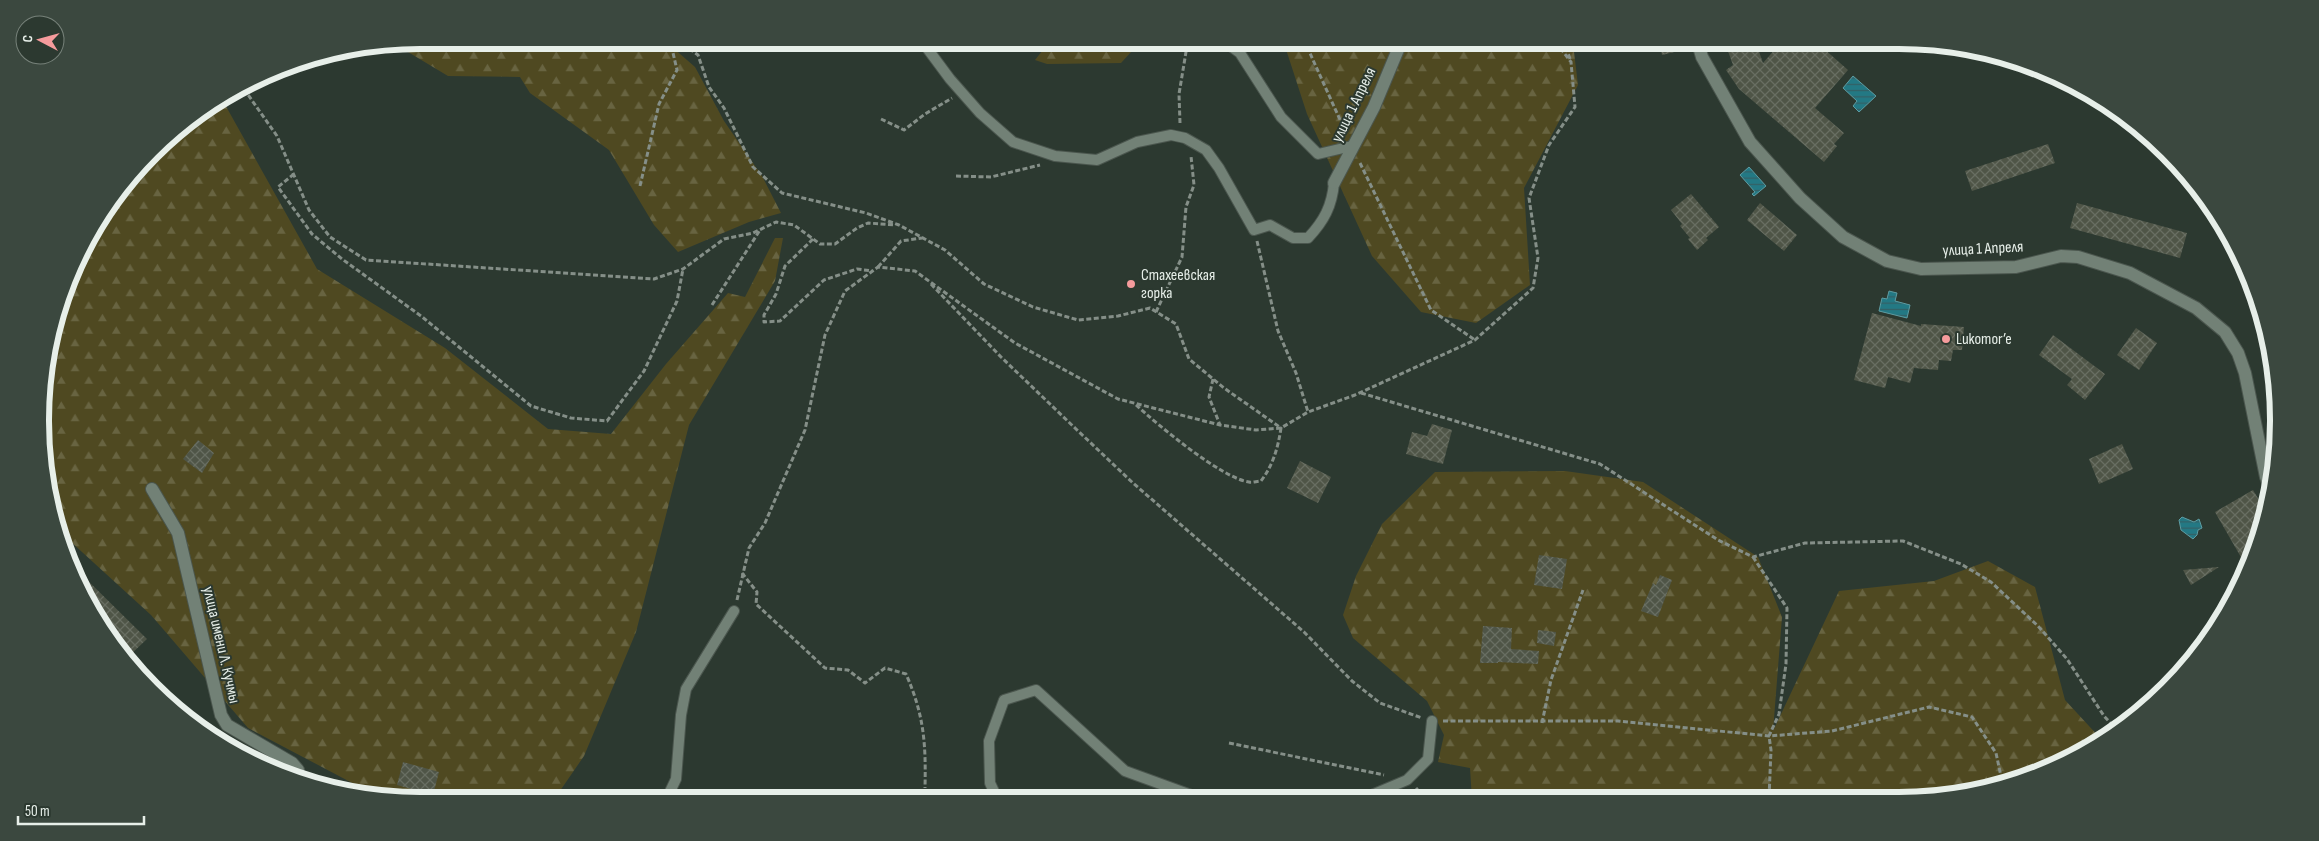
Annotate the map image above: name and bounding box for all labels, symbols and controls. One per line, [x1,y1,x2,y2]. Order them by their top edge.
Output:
north arrow [15,15,65,65]
text: С [19,34,36,43]
street label: улица 1 Апреля [1328,64,1380,146]
street label: улица 1 Апреля [1942,237,2024,261]
place label: Стахеевская горка [1141,266,1215,303]
marker: Стахеевская горка [1125,278,1137,290]
place label: Lukomor’e [1956,330,2012,349]
marker: Lukomor’e [1940,333,1952,345]
street label: улица имени Л. Кучмы [198,585,244,705]
scale bar [18,794,144,826]
text: 50 m [25,802,50,821]

